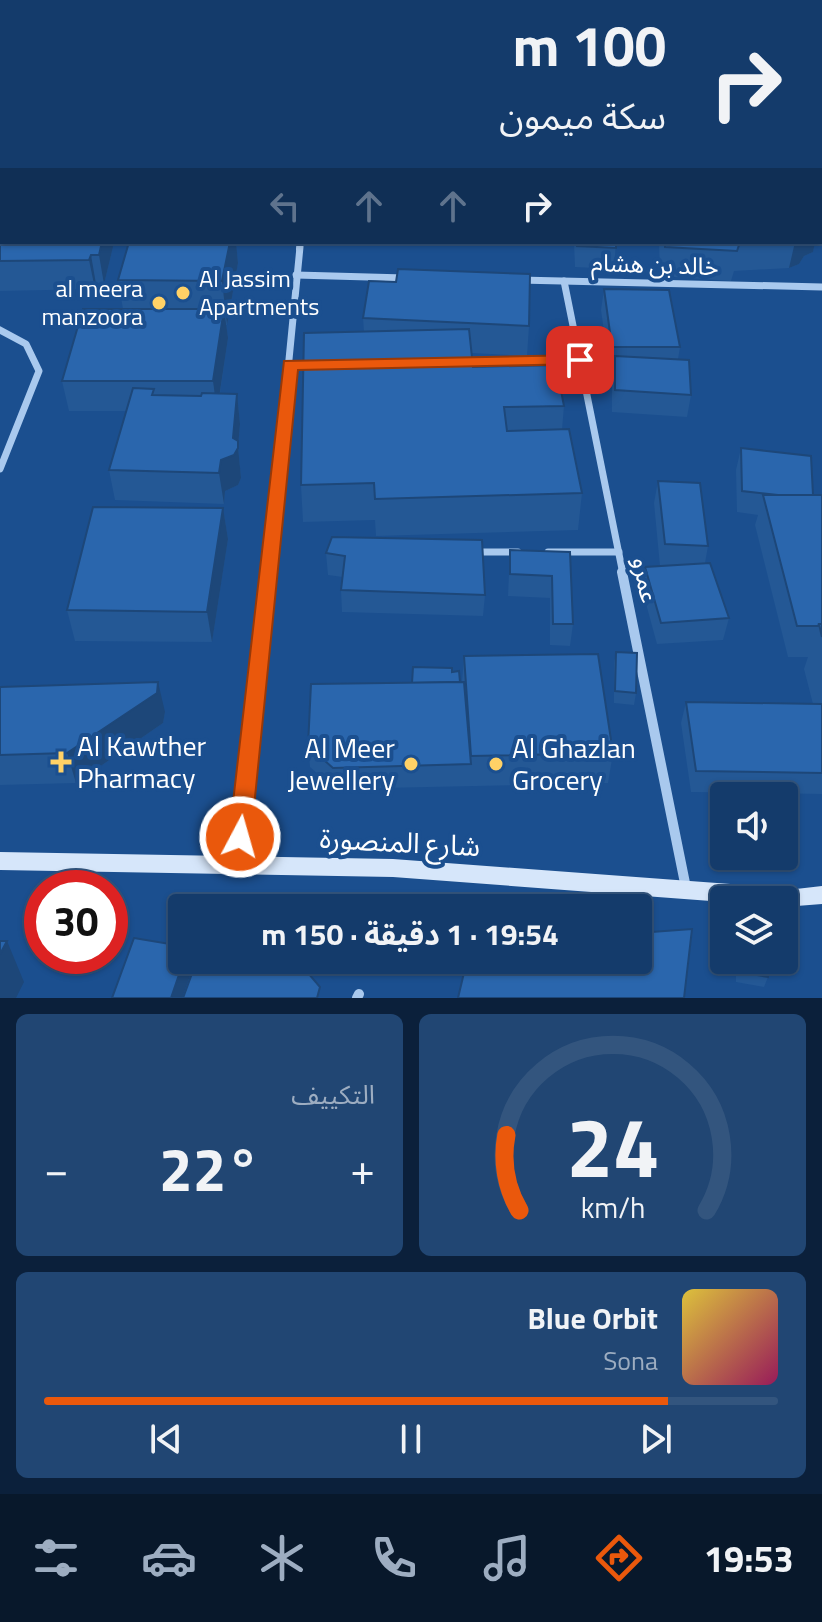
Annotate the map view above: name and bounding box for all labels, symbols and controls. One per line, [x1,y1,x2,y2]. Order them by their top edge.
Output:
text: 100 m [513,3,666,88]
icon: right [694,32,798,136]
text: سكة ميمون [499,88,666,143]
icon: left [263,184,307,228]
icon: ahead [347,184,391,228]
icon: ahead [431,184,475,228]
icon: right [515,184,559,228]
street label: خالد بن هشام [591,244,719,285]
place label: Al Jassim Apartments [199,260,319,324]
place label: al meera manzoora [42,270,143,334]
marker: Al Jassim Apartments [174,284,192,302]
marker: al meera manzoora [150,294,168,312]
pin [546,326,614,394]
icon: arrive [558,338,602,382]
street label: عمرو [624,554,668,606]
place label: Al Kawther Pharmacy [77,724,207,799]
place label: Al Meer Jewellery [287,726,395,801]
place label: Al Ghazlan Grocery [512,726,636,801]
marker: Al Kawther Pharmacy [52,753,70,771]
marker: Al Meer Jewellery [402,755,420,773]
marker: Al Ghazlan Grocery [487,755,505,773]
map controls [710,782,798,974]
button: sound [710,782,798,870]
position arrow [198,795,282,879]
street label: شارع المنصورة [319,816,481,867]
speed limit sign: 30 [24,870,128,974]
button: layers [710,886,798,974]
text: 19:54 · 1 دقيقة · 150 m [261,911,559,957]
text: التكييف [291,1075,375,1114]
text: 24 [566,1083,659,1209]
text: 22° [159,1123,260,1214]
text: − [44,1135,69,1202]
text: + [350,1135,375,1202]
text: km/h [580,1186,645,1229]
text: Blue Orbit [527,1295,658,1341]
text: Sona [603,1341,658,1380]
icon: previous [144,1417,188,1461]
icon: pause [389,1417,433,1461]
icon: next [634,1417,678,1461]
icon: filters [28,1530,84,1586]
icon: car [141,1530,197,1586]
icon: climate [254,1530,310,1586]
icon: phone [366,1530,422,1586]
icon: music [479,1530,535,1586]
icon: directions [591,1530,647,1586]
text: 19:53 [704,1531,794,1586]

